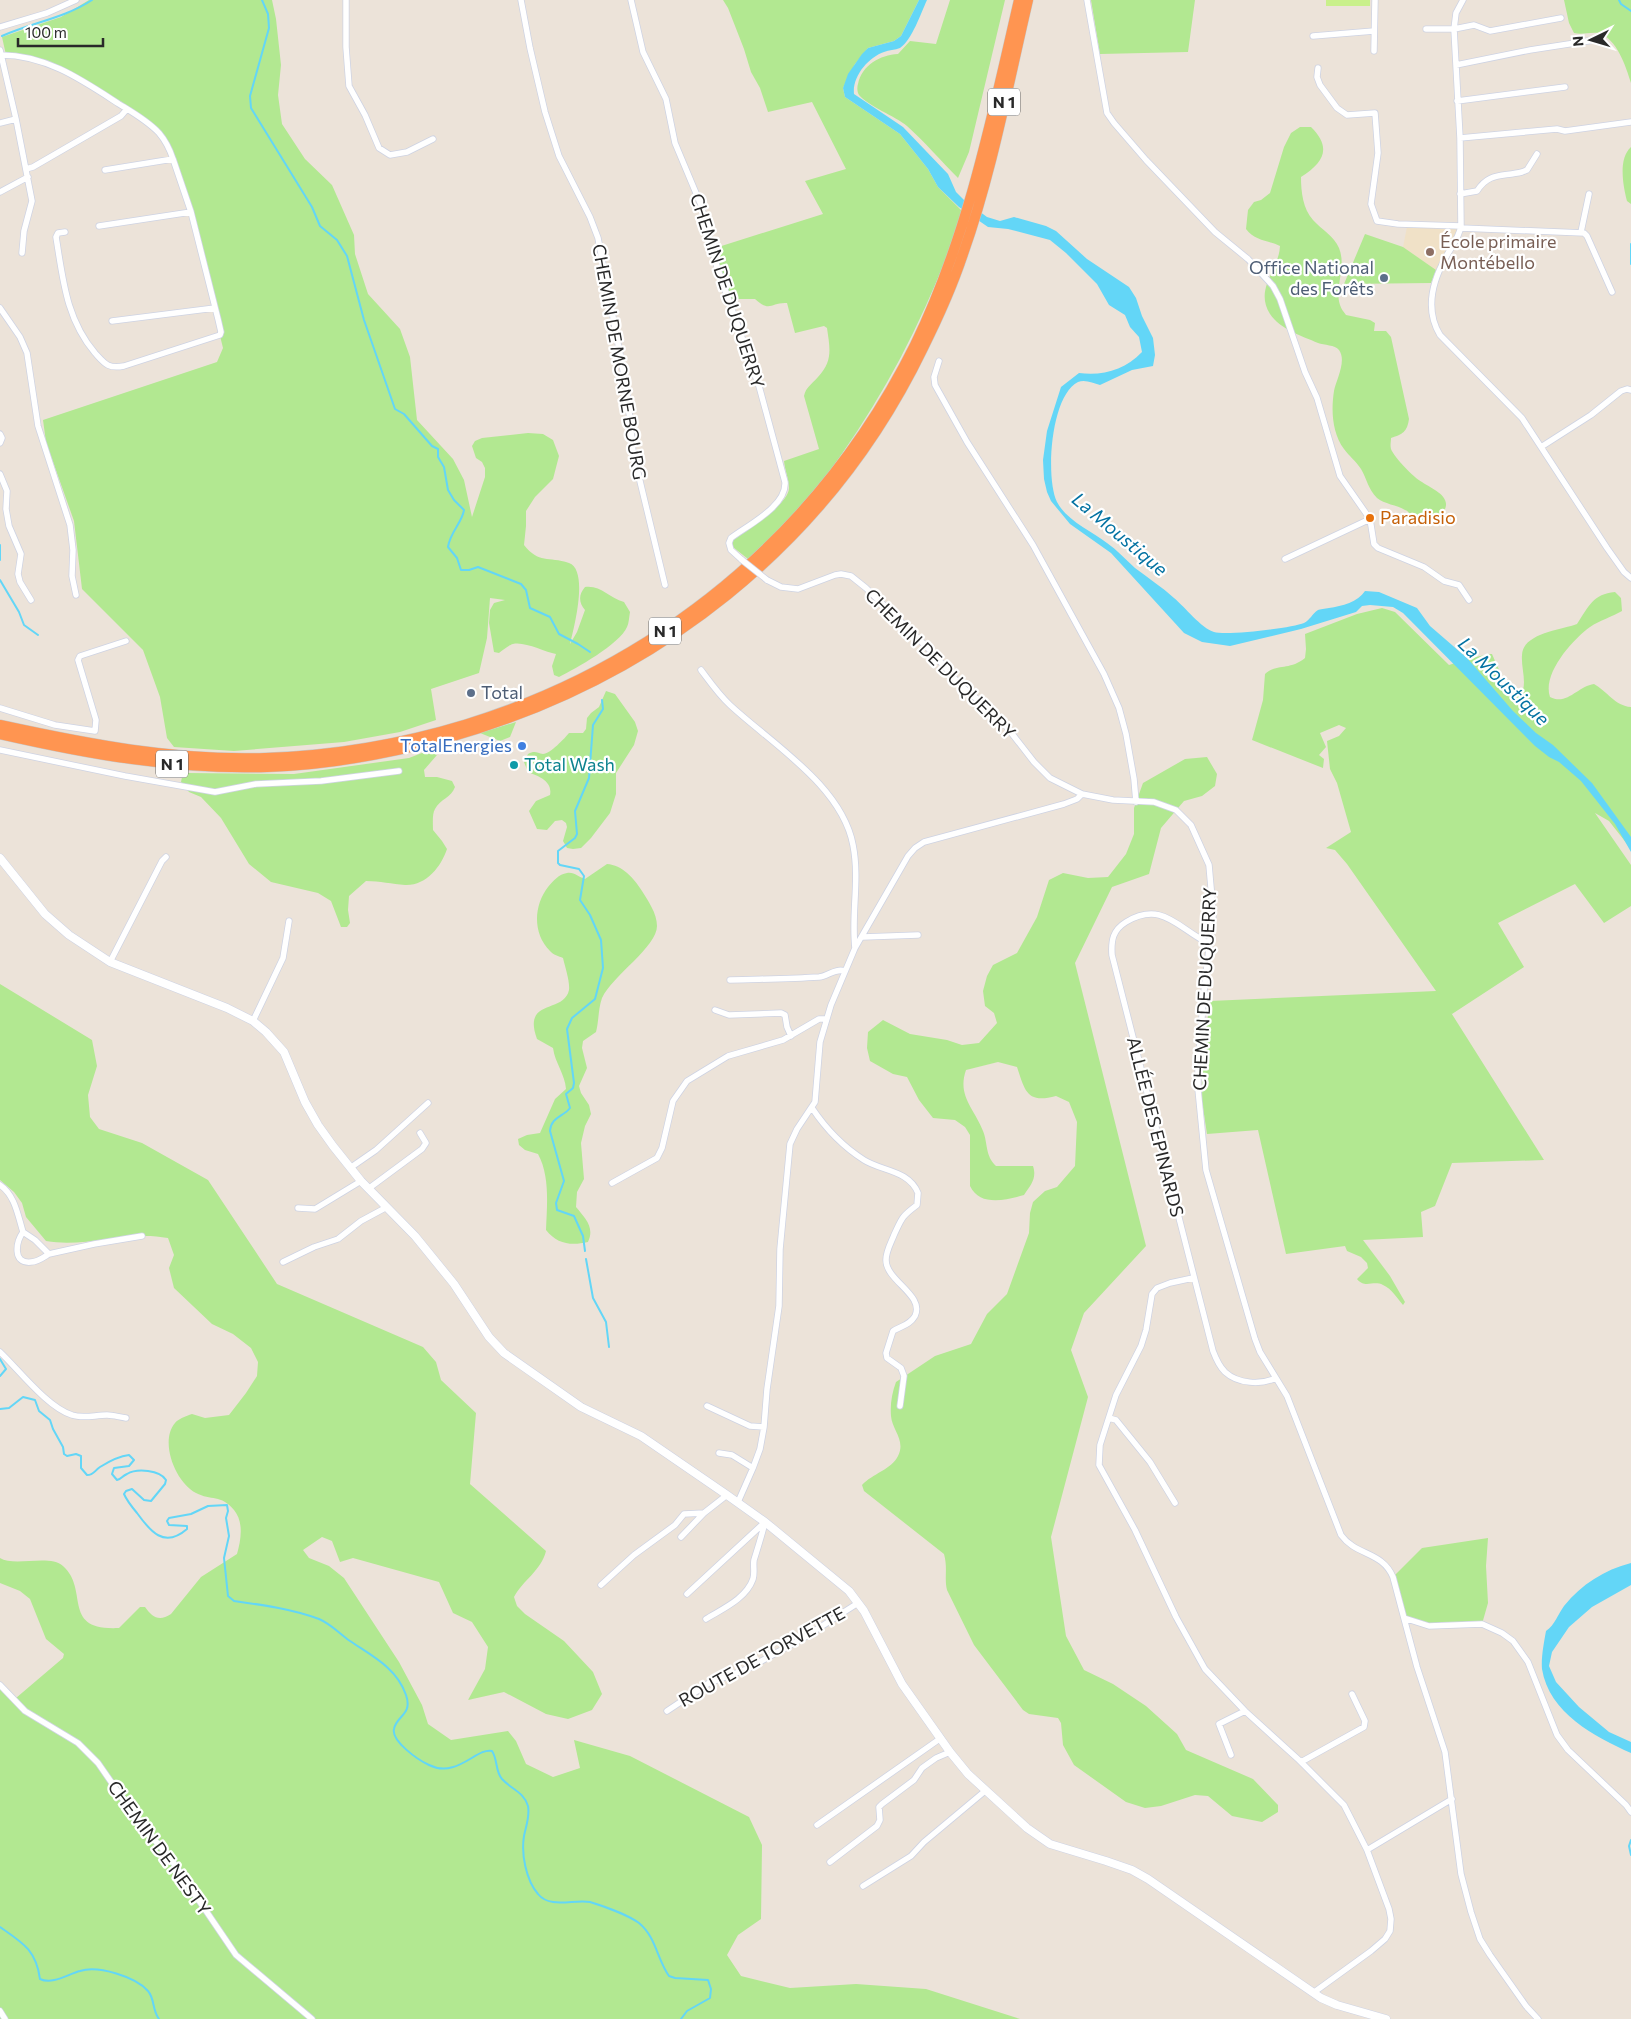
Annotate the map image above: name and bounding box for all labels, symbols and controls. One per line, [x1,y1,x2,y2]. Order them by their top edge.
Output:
scale bar [18,15,102,47]
north arrow [1566,15,1616,65]
text: 100 m [25,23,67,41]
text: N [1569,35,1586,47]
road number: N 1 [988,88,1020,115]
street label: CHEMIN DE DUQUERRY [686,191,770,391]
place label: École primaire Montébello [1440,230,1556,273]
street label: CHEMIN DE MORNE BOURG [588,242,652,481]
marker: École primaire Montébello [1424,246,1436,258]
place label: Office National des Forêts [1249,256,1374,299]
marker: Office National des Forêts [1378,272,1390,284]
water label: La Moustique [1068,487,1173,580]
place label: Paradisio [1380,506,1456,528]
marker: Paradisio [1364,512,1376,524]
street label: CHEMIN DE DUQUERRY [861,584,1021,743]
road number: N 1 [649,618,681,644]
water label: La Moustique [1454,632,1555,730]
place label: Total [481,681,523,703]
marker: Total [465,687,477,699]
place label: TotalEnergies [400,734,512,756]
marker: TotalEnergies [516,740,528,752]
road number: N 1 [156,751,188,778]
place label: Total Wash [524,753,615,775]
marker: Total Wash [508,759,520,771]
street label: CHEMIN DE DUQUERRY [1188,887,1220,1091]
street label: ALLÉE DES EPINARDS [1123,1035,1189,1219]
street label: ROUTE DE TORVETTE [674,1601,849,1711]
street label: CHEMIN DE NESTY [104,1776,216,1919]

